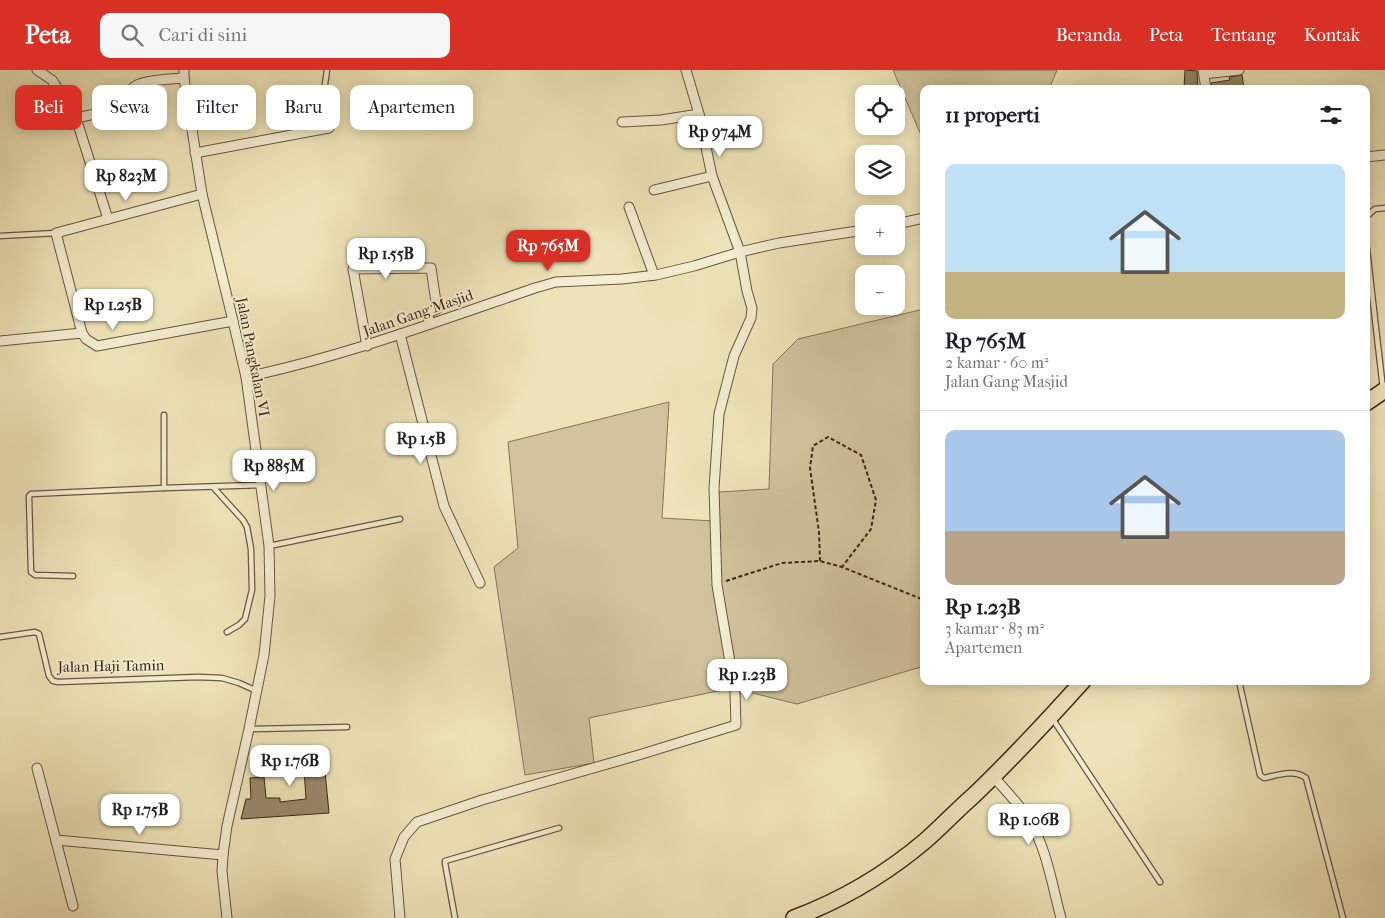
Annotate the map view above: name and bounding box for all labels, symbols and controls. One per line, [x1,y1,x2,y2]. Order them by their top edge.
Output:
search box [100,13,450,58]
text: Peta [25,21,70,49]
icon: search [118,21,146,49]
text: Cari di sini [158,24,247,46]
text: Beranda [1056,25,1121,46]
text: Peta [1149,25,1183,46]
text: Tentang [1211,25,1276,46]
text: Kontak [1304,25,1360,46]
chip: Beli [15,85,82,130]
chip: Sewa [92,85,167,130]
chip: Filter [177,85,256,130]
chip: Baru [266,85,340,130]
chip: Apartemen [350,85,473,130]
map controls [855,85,905,315]
button: locate [855,85,905,135]
icon: filters [1317,101,1345,129]
text: 11 properti [945,103,1040,127]
pin: Rp 974M [674,116,766,158]
text: Rp 974M [688,122,752,141]
button: layers [855,145,905,195]
pin: Rp 823M [80,160,172,202]
text: Rp 823M [95,166,157,185]
icon: home [1100,197,1190,287]
button: + [855,205,905,255]
pin: Rp 765M [502,230,594,272]
text: Rp 765M [517,236,579,255]
pin: Rp 1.55B [334,238,438,280]
text: Rp 1.55B [358,244,414,263]
button: − [855,265,905,315]
street label: Jalan Gang Masjid [360,285,476,341]
pin: Rp 1.25B [61,288,165,331]
text: Rp 1.25B [84,295,142,314]
street label: Jalan Pangkalan VI [232,295,273,418]
text: Rp 765M [945,329,1026,353]
text: 2 kamar · 60 m² [945,353,1049,372]
text: Jalan Gang Masjid [945,372,1068,391]
pin: Rp 1.5B [375,422,467,465]
text: Rp 1.5B [396,429,446,448]
pin: Rp 885M [228,450,320,492]
text: Rp 885M [243,456,305,475]
icon: home [1100,462,1190,552]
text: Rp 1.23B [945,595,1021,619]
text: 3 kamar · 83 m² [945,619,1044,638]
text: Apartemen [945,638,1022,657]
street label: Jalan Haji Tamin [56,656,165,676]
pin: Rp 1.23B [695,658,799,701]
text: Rp 1.23B [718,665,776,684]
pin: Rp 1.76B [238,744,342,787]
text: Rp 1.76B [261,751,319,770]
pin: Rp 1.75B [88,794,192,836]
text: Rp 1.75B [112,800,168,819]
pin: Rp 1.06B [977,804,1081,846]
text: Rp 1.06B [999,810,1059,829]

